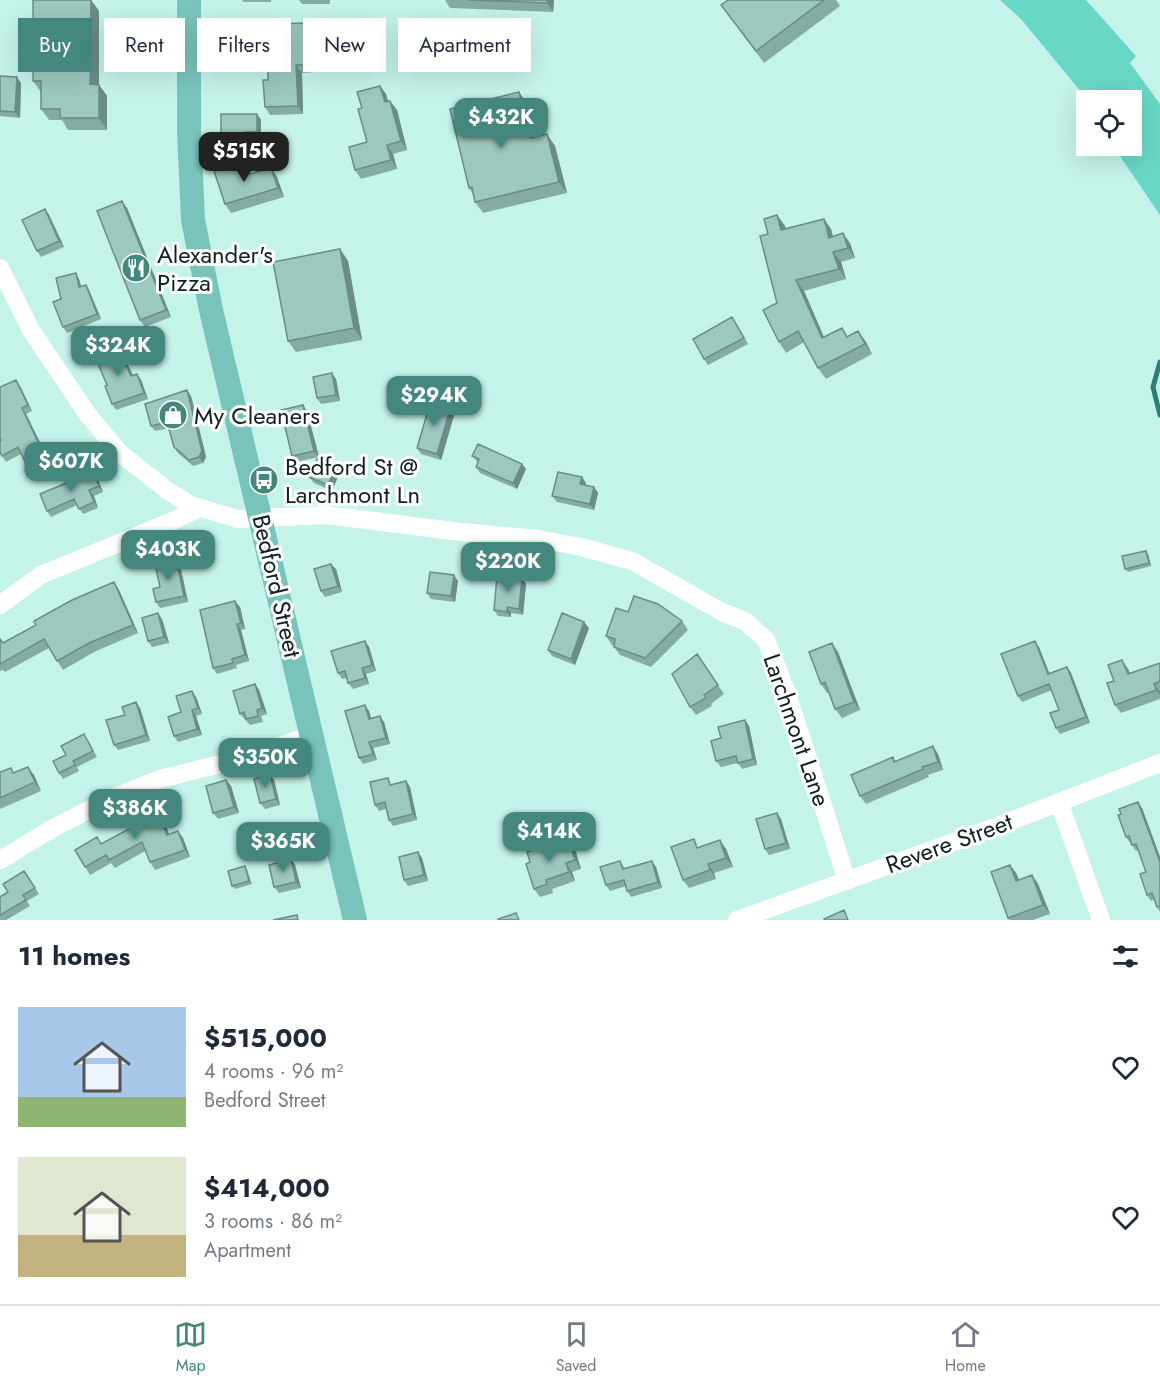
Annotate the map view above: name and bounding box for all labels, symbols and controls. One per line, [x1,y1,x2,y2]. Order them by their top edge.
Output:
chip: Buy [18,18,92,72]
chip: Rent [104,18,185,72]
chip: Filters [197,18,291,72]
chip: New [303,18,386,72]
chip: Apartment [398,18,531,72]
map controls [1076,90,1142,156]
button: locate [1076,90,1142,156]
pin: $432K [459,98,543,149]
text: $432K [468,103,534,132]
pin: $515K [202,132,286,183]
text: $515K [213,137,275,166]
place label: Alexander's Pizza [157,237,273,300]
restaurant icon: Alexander's Pizza [120,252,152,284]
pin: $324K [76,326,160,377]
text: $324K [85,331,151,360]
pin: $294K [392,376,476,427]
text: $294K [401,381,467,410]
place label: My Cleaners [194,398,320,433]
shop icon: My Cleaners [157,399,189,431]
pin: $607K [29,442,113,493]
text: $607K [38,447,104,476]
place label: Bedford St @ Larchmont Ln [285,449,420,512]
bus stop icon: Bedford St @ Larchmont Ln [248,464,280,496]
street label: Bedford Street [244,511,311,661]
pin: $403K [126,530,210,581]
text: $403K [135,535,201,564]
pin: $220K [466,542,550,593]
text: $220K [475,547,541,576]
street label: Larchmont Lane [755,649,839,811]
pin: $350K [223,738,307,789]
text: $350K [233,743,297,772]
pin: $386K [93,789,177,840]
text: $386K [103,794,167,823]
street label: Revere Street [881,804,1018,882]
pin: $414K [507,812,591,863]
text: $414K [517,817,581,846]
pin: $365K [241,822,325,873]
text: $365K [250,827,316,856]
text: 11 homes [18,937,130,975]
icon: filters [1109,940,1142,973]
text: $515,000 [204,1019,327,1057]
icon: home [66,1031,138,1103]
icon: heart [1109,1051,1142,1084]
text: 4 rooms · 96 m² [204,1057,343,1086]
text: Bedford Street [204,1086,325,1115]
text: $414,000 [204,1169,330,1207]
icon: home [66,1181,138,1253]
icon: heart [1109,1201,1142,1234]
text: 3 rooms · 86 m² [204,1207,342,1236]
text: Apartment [204,1236,291,1265]
tab: Map [174,1318,207,1377]
tab: Saved [556,1318,596,1377]
tab: Home [945,1318,986,1377]

